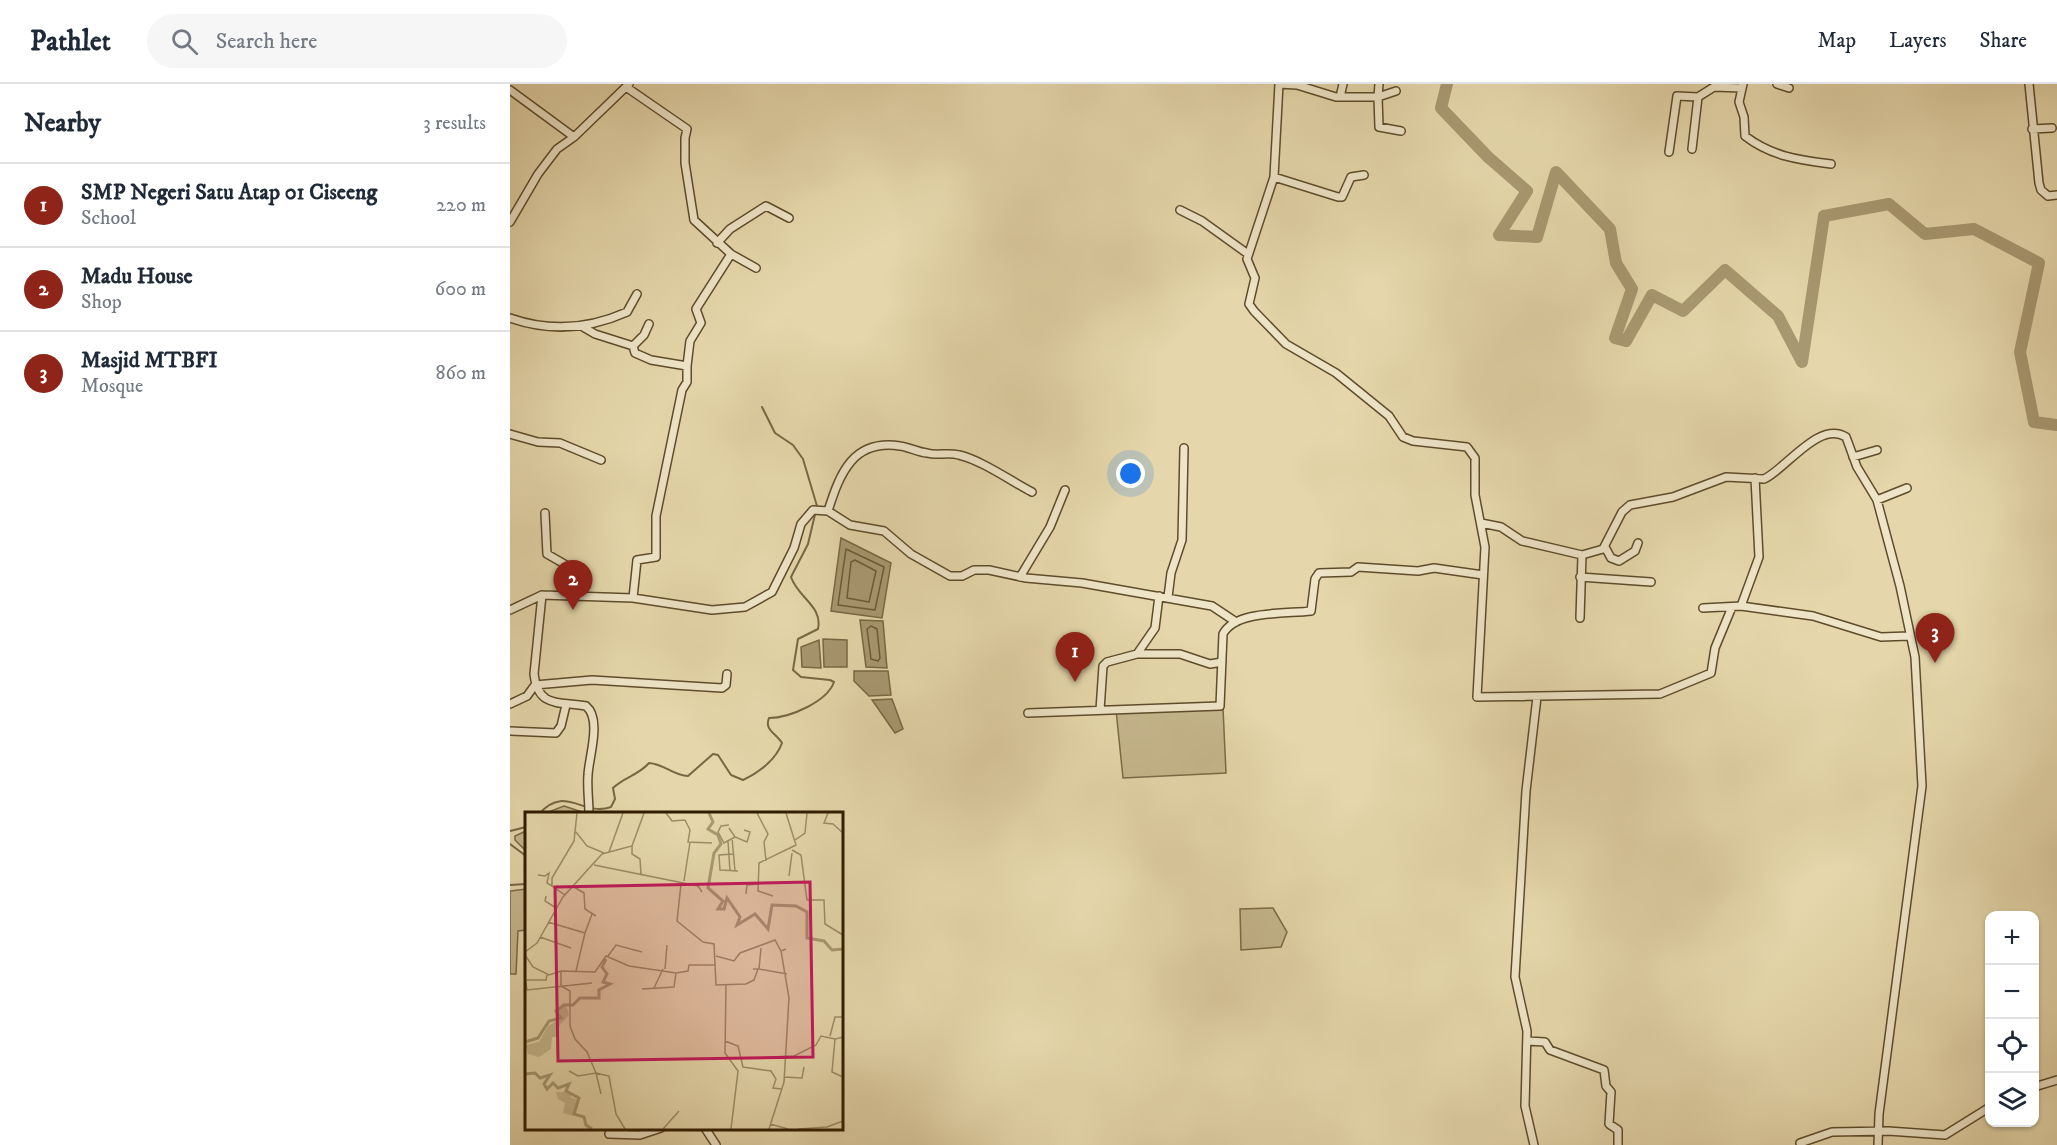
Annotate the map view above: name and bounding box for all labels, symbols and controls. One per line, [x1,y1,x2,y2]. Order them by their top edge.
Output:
search box [147,14,567,68]
text: Pathlet [30,24,111,59]
icon: search [168,25,201,58]
text: Search here [216,28,317,55]
text: Map [1817,28,1856,54]
text: Layers [1889,28,1947,54]
text: Share [1980,28,2027,54]
text: Nearby [24,107,101,140]
text: 3 results [423,111,486,136]
text: SMP Negeri Satu Atap 01 Ciseeng [81,179,377,206]
text: 1 [40,193,47,218]
text: 220 m [436,193,486,218]
text: School [81,206,136,231]
text: Madu House [81,263,193,290]
text: 2 [39,277,48,302]
text: 600 m [435,277,486,302]
text: Shop [81,290,122,315]
text: Masjid MTBFI [81,347,218,374]
text: 3 [40,361,47,386]
text: 860 m [436,361,486,386]
text: Mosque [81,374,143,399]
your location [1116,459,1145,488]
pin: 2 [554,560,592,610]
pin: 3 [1916,614,1954,663]
pin: 1 [1056,632,1094,682]
inset map [525,812,843,1130]
map controls [1985,911,2039,1127]
button: + [1985,911,2039,965]
button: − [1985,965,2039,1019]
button: locate [1985,1019,2039,1073]
button: layers [1985,1073,2039,1127]

